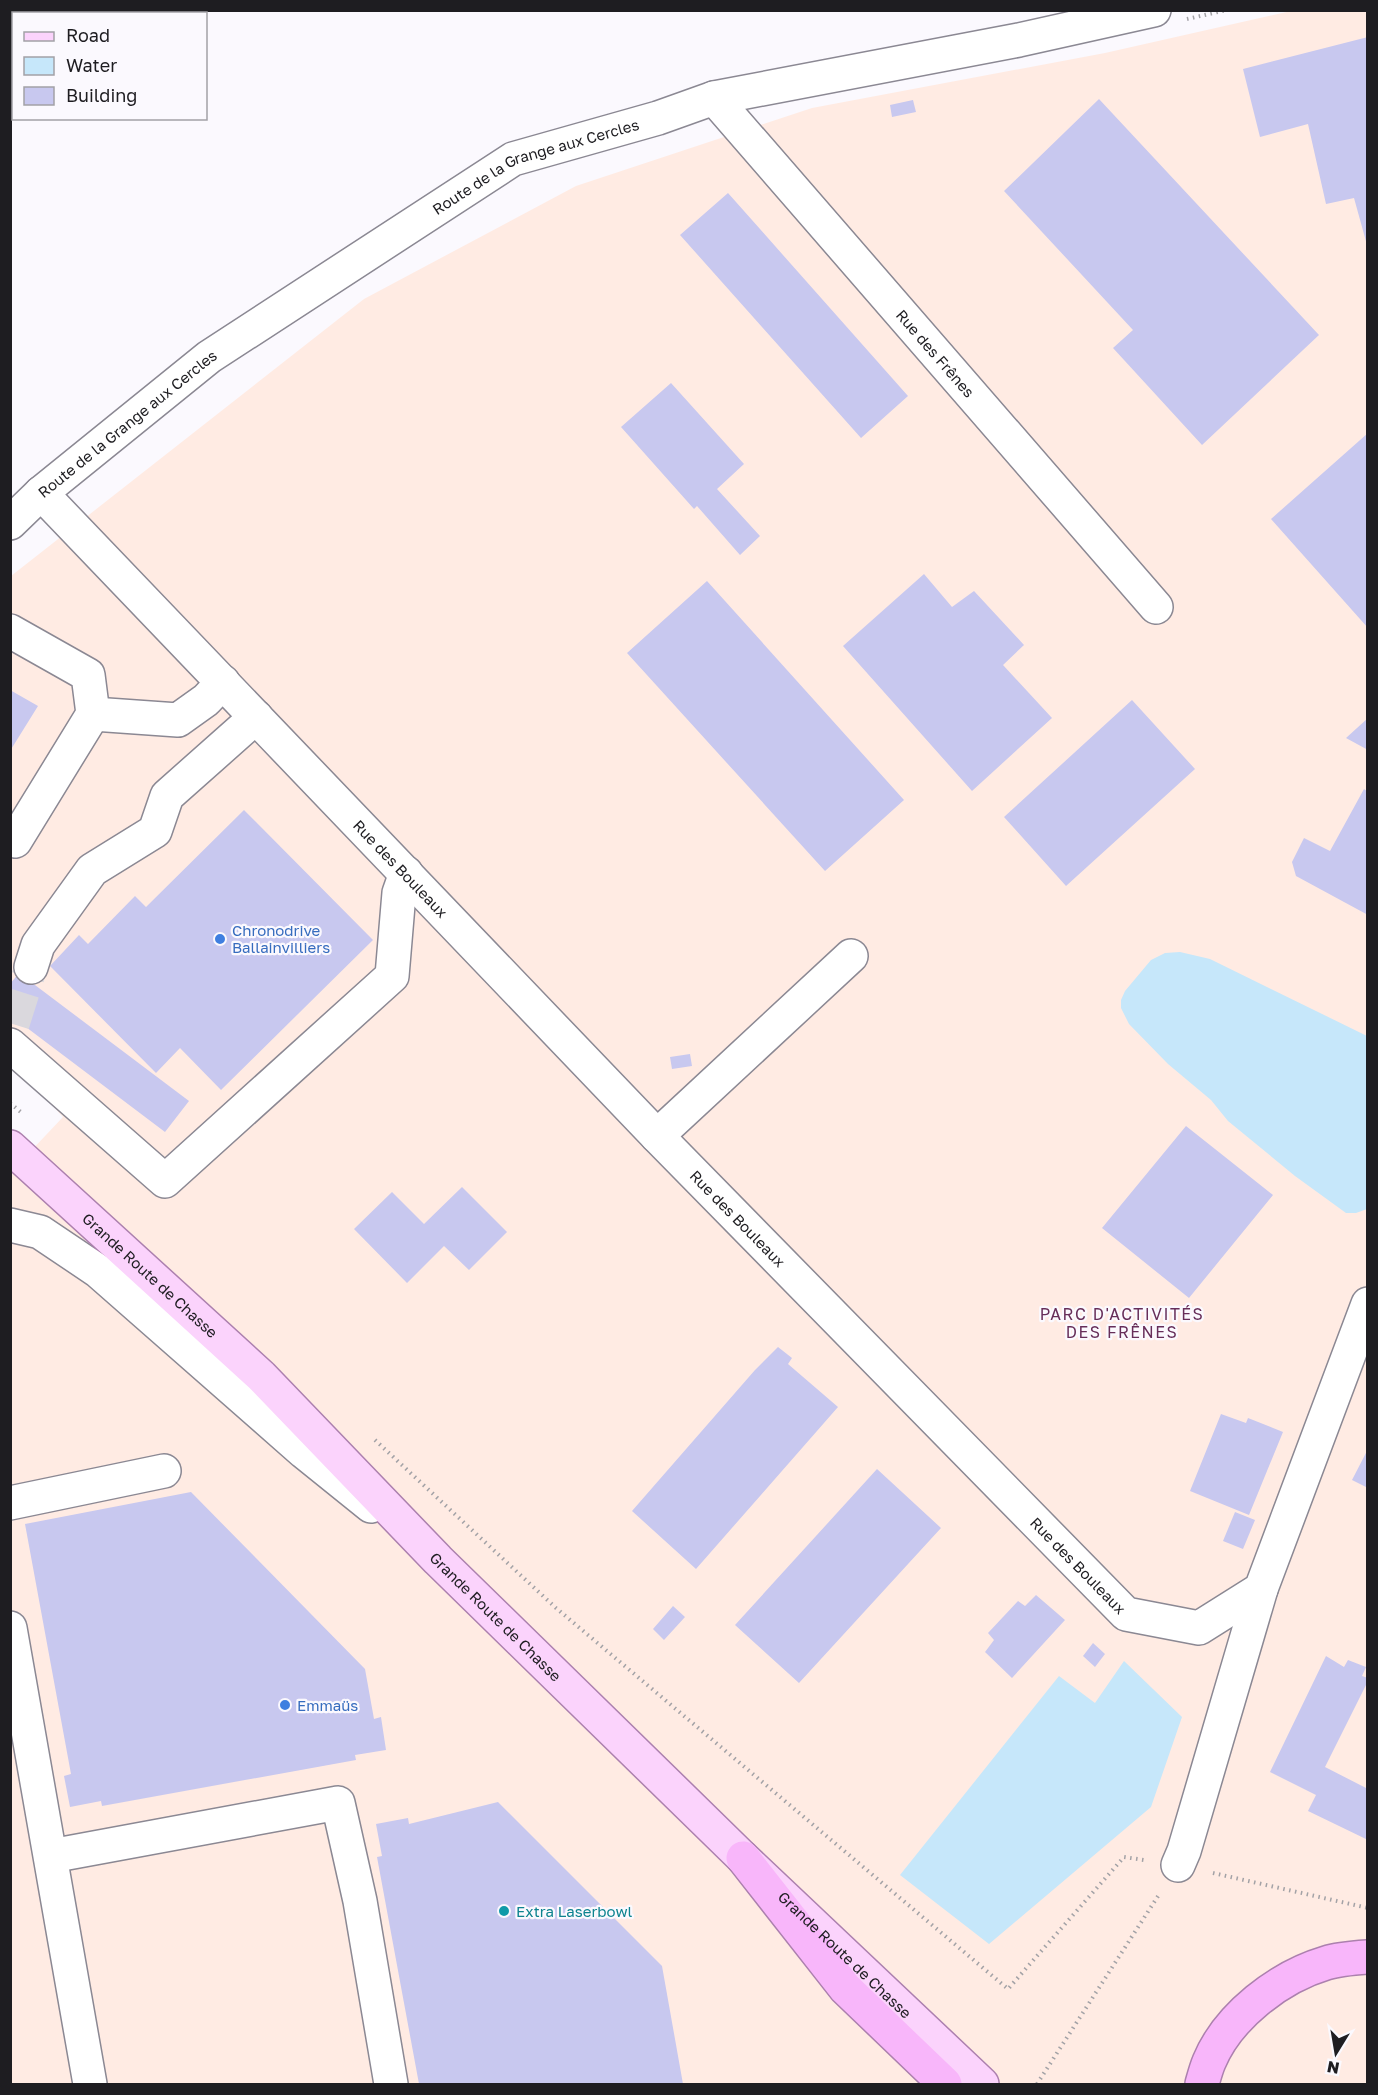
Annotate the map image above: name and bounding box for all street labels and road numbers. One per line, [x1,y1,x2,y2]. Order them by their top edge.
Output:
street label: Route de la Grange aux Cercles [429,115,641,218]
street label: Rue des Frênes [893,306,979,401]
street label: Route de la Grange aux Cercles [34,346,220,501]
street label: Rue des Bouleaux [350,816,452,921]
street label: Rue des Bouleaux [687,1166,789,1271]
street label: Grande Route de Chasse [79,1209,222,1341]
street label: Rue des Bouleaux [1027,1513,1130,1618]
street label: Grande Route de Chasse [426,1548,566,1685]
street label: Grande Route de Chasse [775,1887,916,2022]

